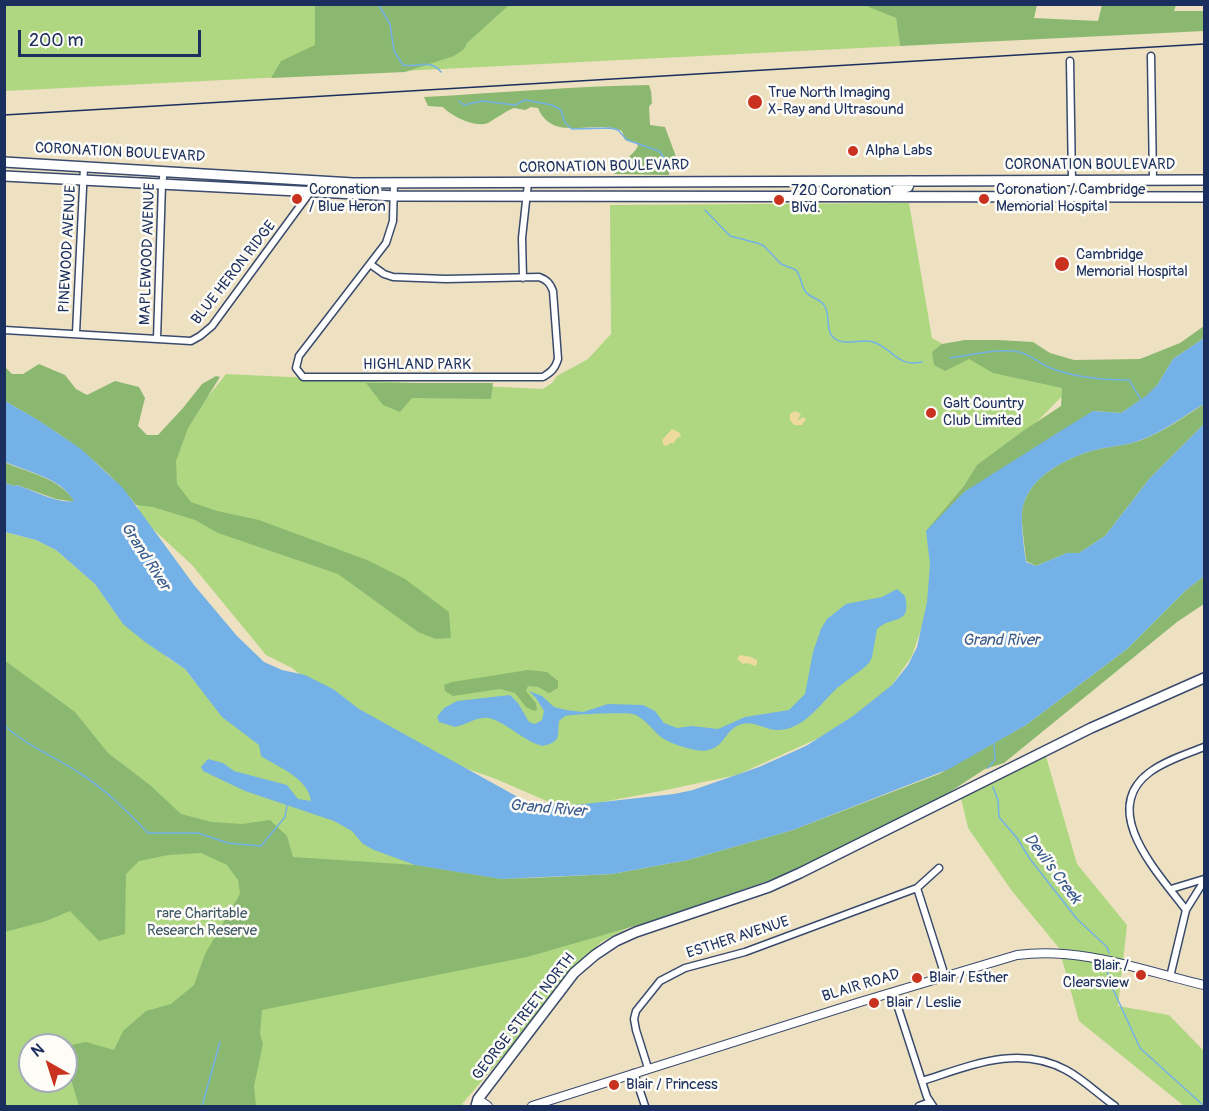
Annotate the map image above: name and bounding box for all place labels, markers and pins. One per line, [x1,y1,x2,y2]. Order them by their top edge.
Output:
place label: True North Imaging X-Ray and Ultrasound [768,84,904,119]
marker: True North Imaging X-Ray and Ultrasound [746,93,764,111]
place label: Alpha Labs [865,142,932,160]
marker: Alpha Labs [846,144,860,158]
place label: Coronation / Blue Heron [309,181,386,216]
place label: Coronation / Cambridge Memorial Hospital [996,181,1145,216]
place label: 720 Coronation Blvd. [791,182,891,217]
marker: Coronation / Blue Heron [290,192,304,206]
marker: Coronation / Cambridge Memorial Hospital [977,192,991,206]
marker: 720 Coronation Blvd. [772,193,786,207]
place label: Cambridge Memorial Hospital [1076,246,1188,281]
marker: Cambridge Memorial Hospital [1053,255,1071,273]
place label: Galt Country Club Limited [943,395,1024,430]
marker: Galt Country Club Limited [924,406,938,420]
place label: Blair / Clearsview [1063,957,1129,992]
marker: Blair / Clearsview [1134,968,1148,982]
place label: Blair / Esther [929,969,1008,987]
marker: Blair / Esther [910,971,924,985]
place label: Blair / Leslie [886,994,961,1012]
marker: Blair / Leslie [867,996,881,1010]
place label: Blair / Princess [626,1076,718,1094]
marker: Blair / Princess [607,1078,621,1092]

